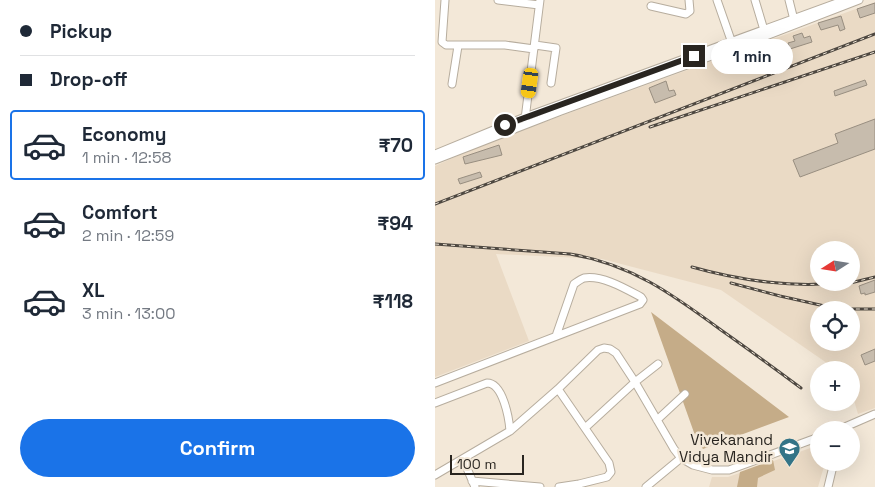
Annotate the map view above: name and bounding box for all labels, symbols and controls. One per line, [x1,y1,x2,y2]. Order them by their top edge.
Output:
text: Pickup [50,19,112,44]
callout: 1 min [711,38,794,74]
route end [683,45,705,67]
text: 1 min [732,46,772,67]
text: Drop-off [50,67,128,92]
car [520,67,539,99]
route start [494,114,516,136]
text: Economy [82,122,166,147]
icon: car [22,123,67,168]
text: ₹70 [378,133,413,158]
text: 1 min · 12:58 [82,147,171,168]
text: Comfort [82,200,158,225]
icon: car [22,201,67,246]
text: ₹94 [377,211,413,236]
text: 2 min · 12:59 [82,225,174,246]
north arrow [810,241,860,291]
map controls [810,241,860,471]
text: XL [82,278,105,303]
icon: car [22,279,67,324]
text: ₹118 [373,289,413,314]
button: locate [810,301,860,351]
text: 3 min · 13:00 [82,303,175,324]
button: + [810,361,860,411]
button: Confirm [20,419,415,477]
button: − [810,421,860,471]
place label: Vivekanand Vidya Mandir [679,430,773,466]
school or university icon: Vivekanand Vidya Mandir [777,436,801,467]
scale bar [450,452,524,475]
text: 100 m [457,455,496,473]

